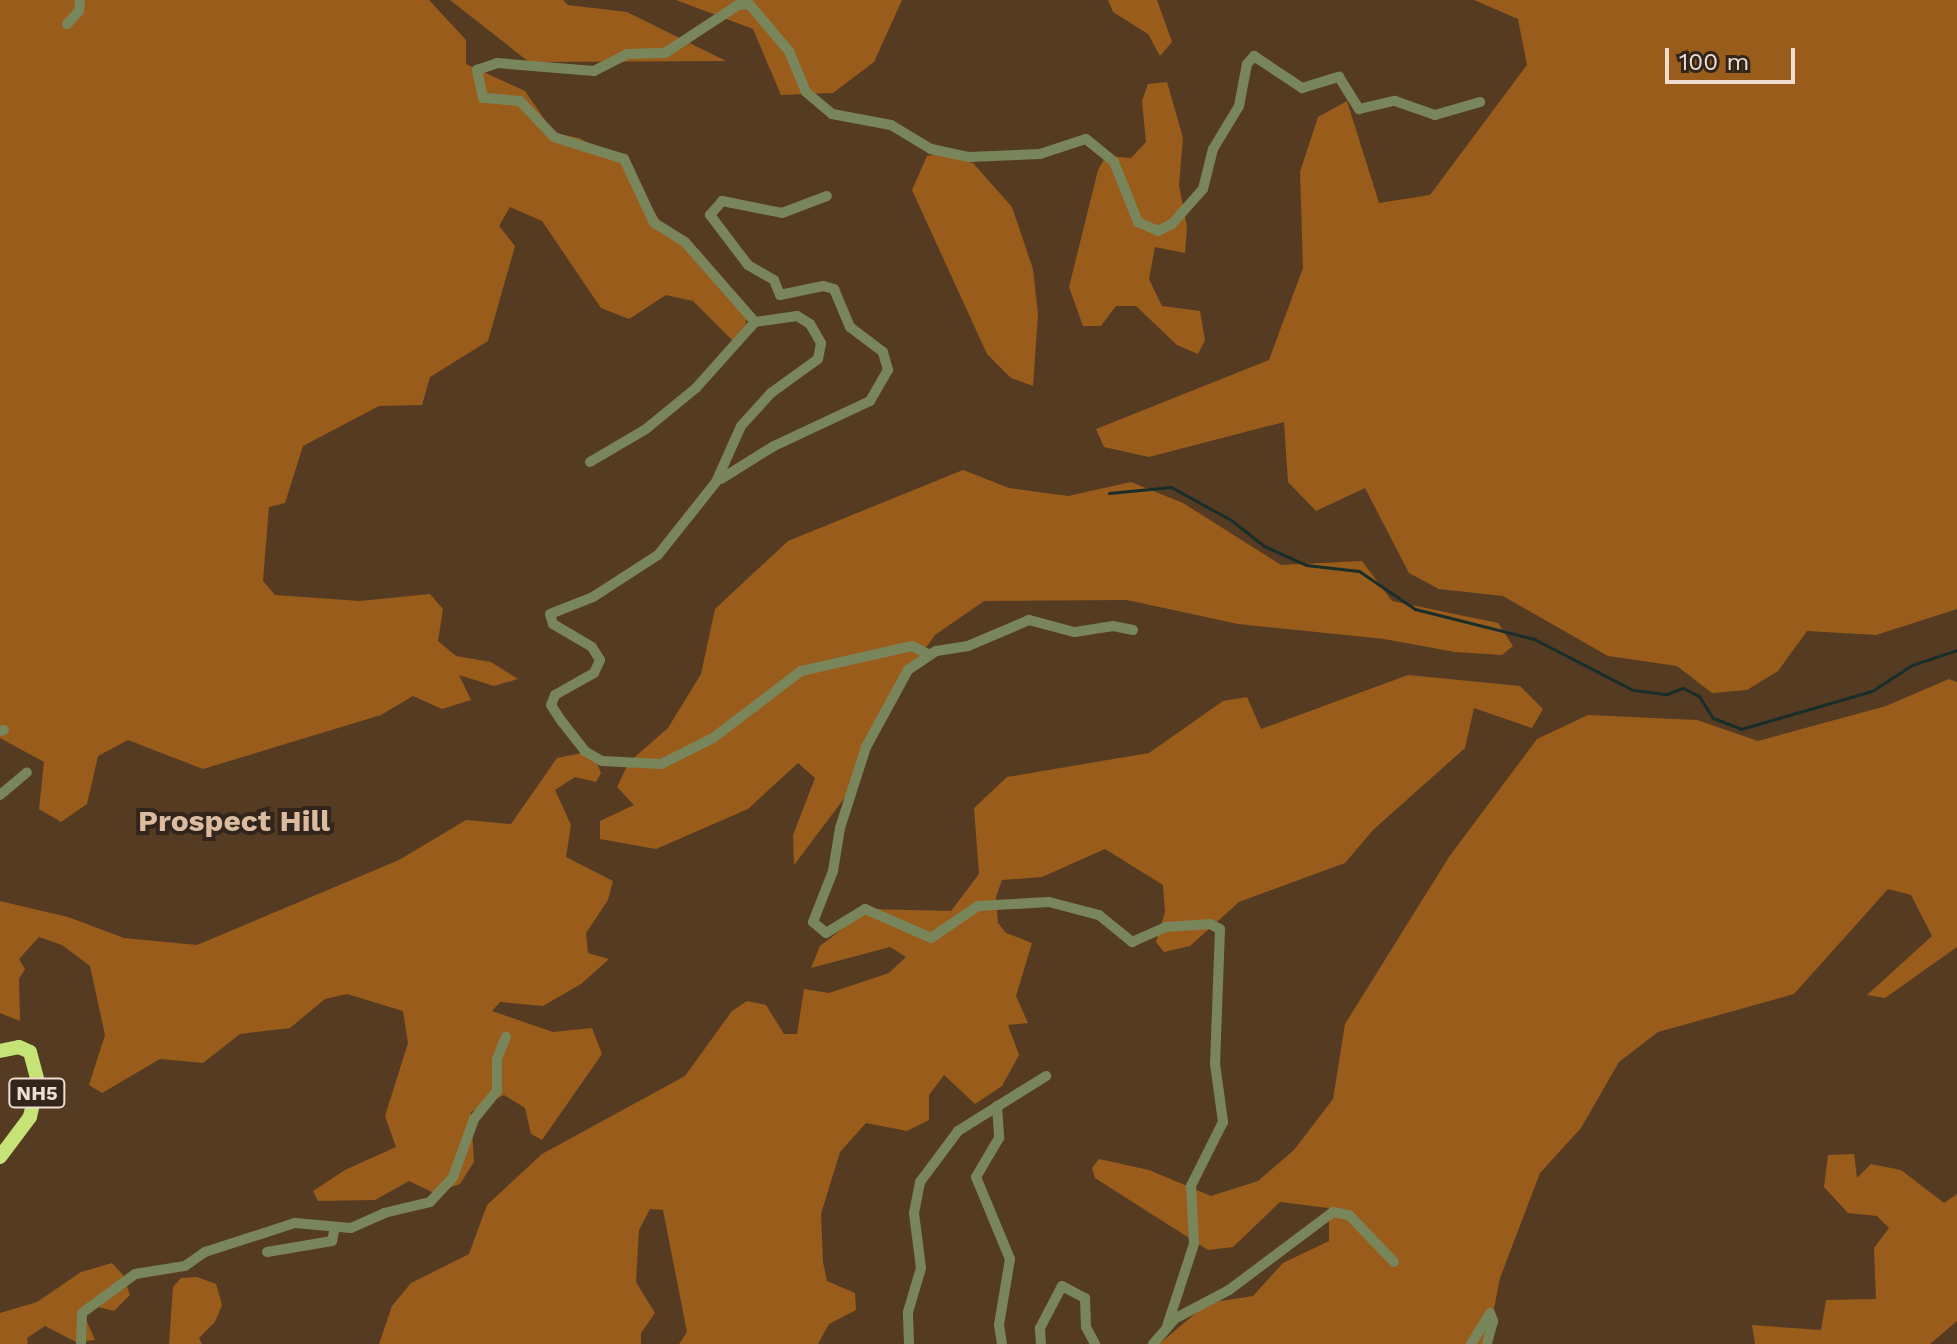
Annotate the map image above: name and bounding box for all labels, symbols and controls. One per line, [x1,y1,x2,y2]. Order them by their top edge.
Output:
scale bar [1669,32,1799,82]
text: 100 m [1679,48,1749,76]
district label: Prospect Hill [138,803,330,839]
road number: NH5 [7,1077,67,1109]

